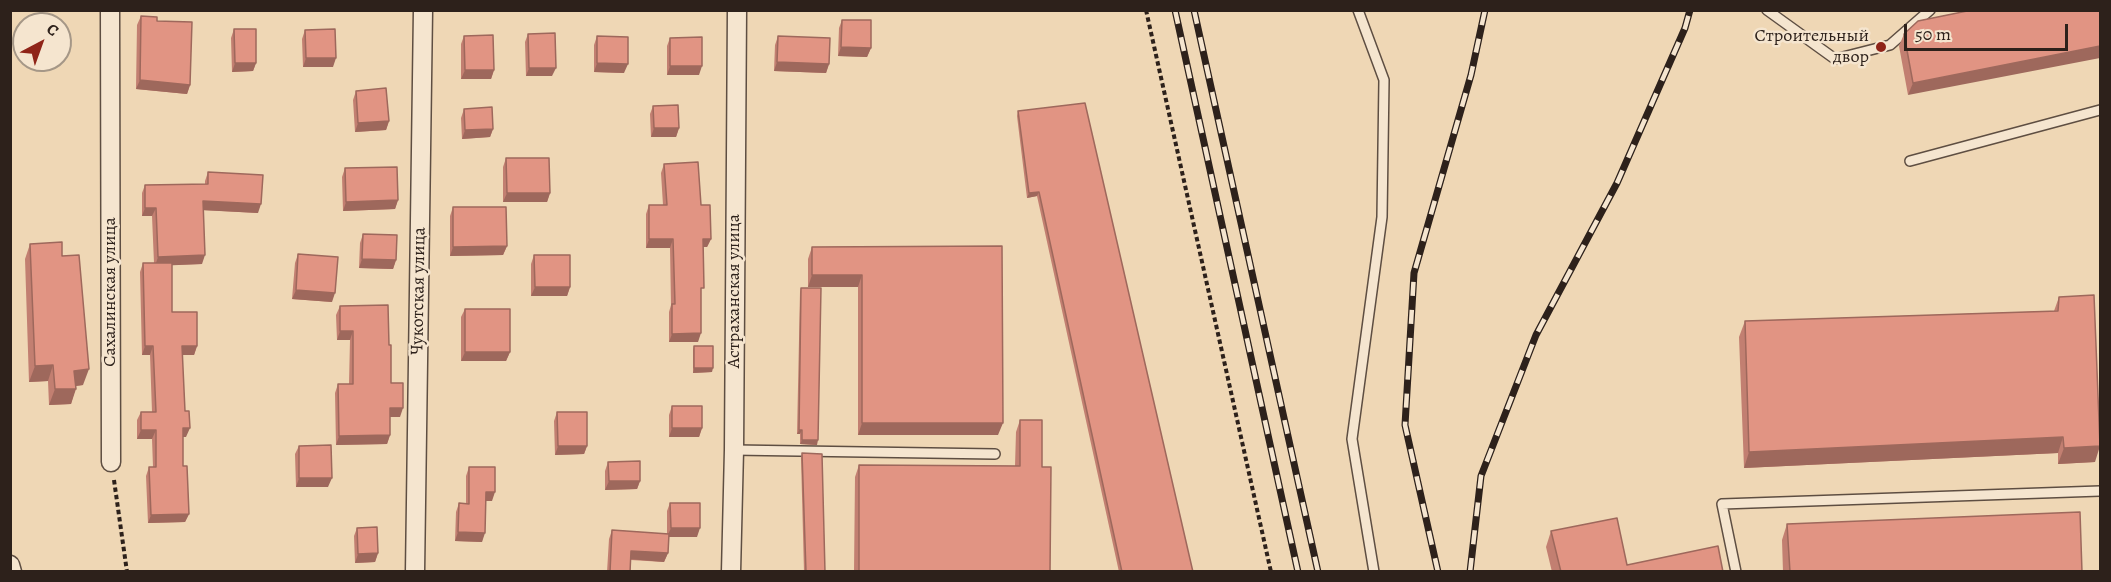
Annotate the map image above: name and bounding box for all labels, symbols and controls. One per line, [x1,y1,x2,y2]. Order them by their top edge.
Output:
north arrow [12,12,72,72]
scale bar [1907,12,2070,50]
text: С [42,18,63,41]
text: 50 m [1915,22,1951,46]
place label: Строительный двор [1755,26,1869,68]
marker: Строительный двор [1874,40,1888,54]
street label: Астраханская улица [724,214,746,368]
street label: Сахалинская улица [100,217,122,367]
street label: Чукотская улица [407,227,431,355]

